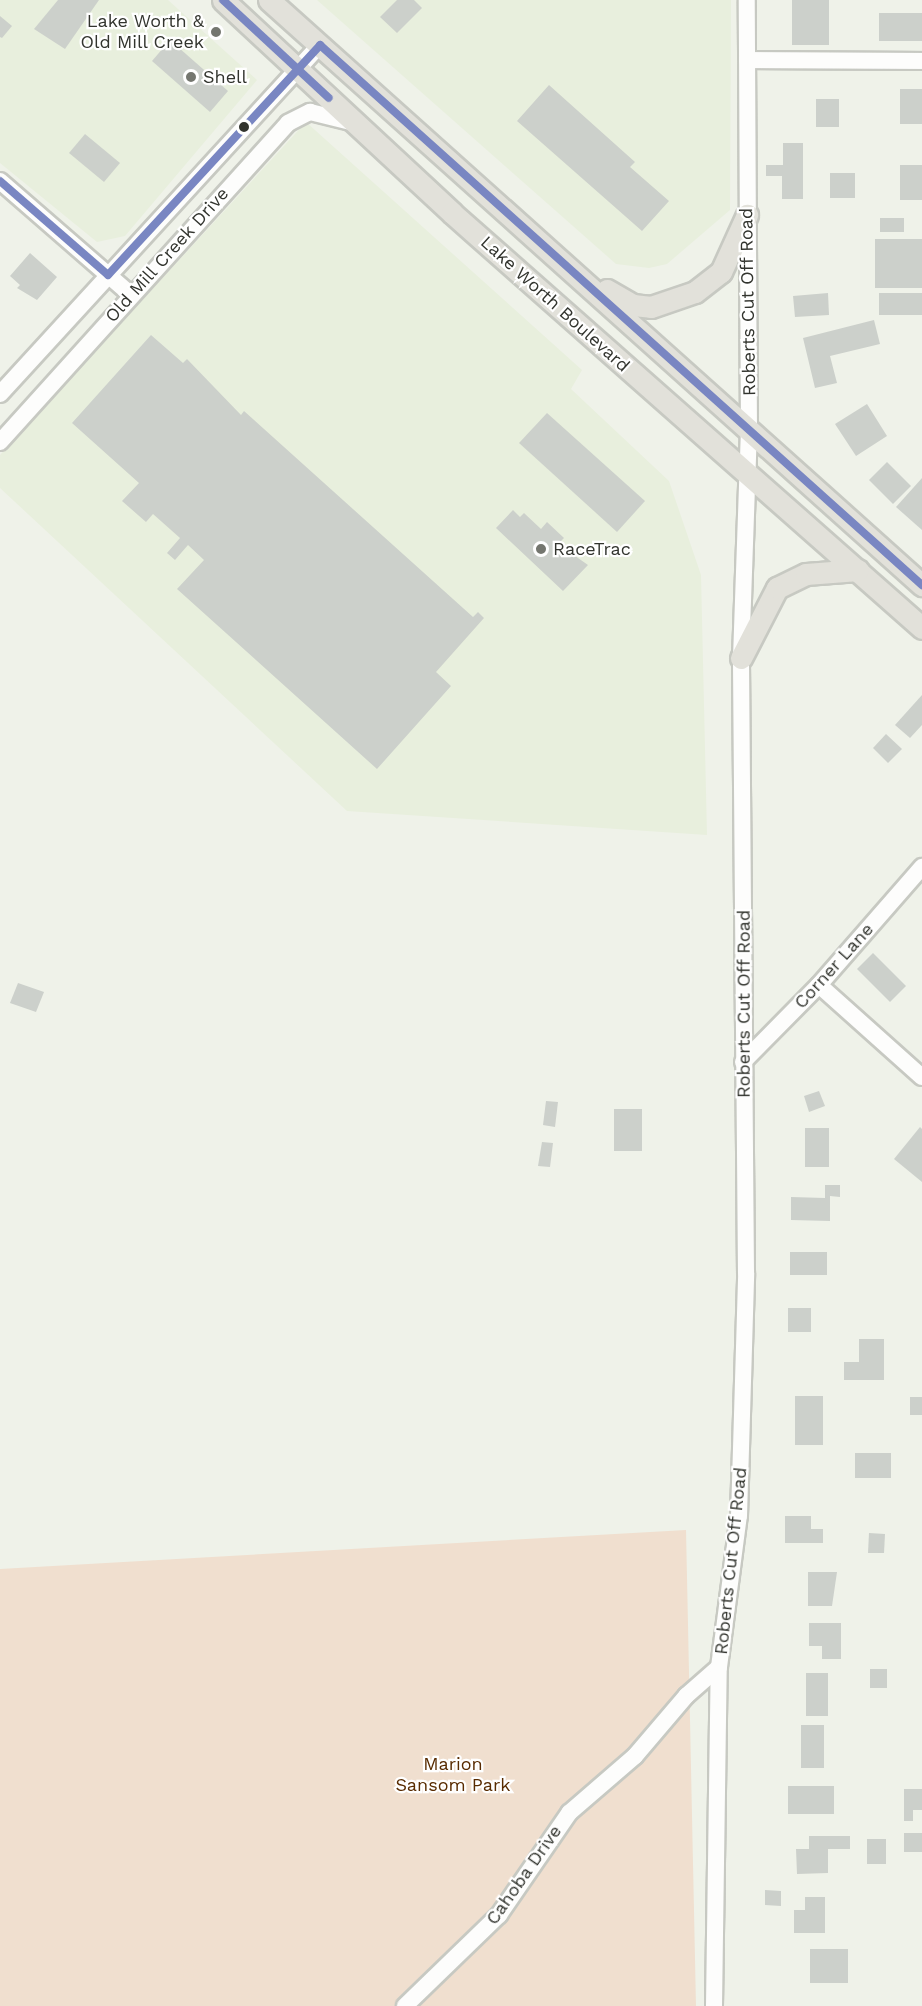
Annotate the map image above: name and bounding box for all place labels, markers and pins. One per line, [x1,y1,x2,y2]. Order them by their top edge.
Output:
place label: Lake Worth & Old Mill Creek [80,11,204,54]
marker: Lake Worth & Old Mill Creek [209,25,223,39]
place label: Shell [203,66,247,88]
marker: Shell [184,70,198,84]
unlabelled marker [238,121,250,133]
place label: RaceTrac [553,538,631,560]
marker: RaceTrac [534,542,548,556]

